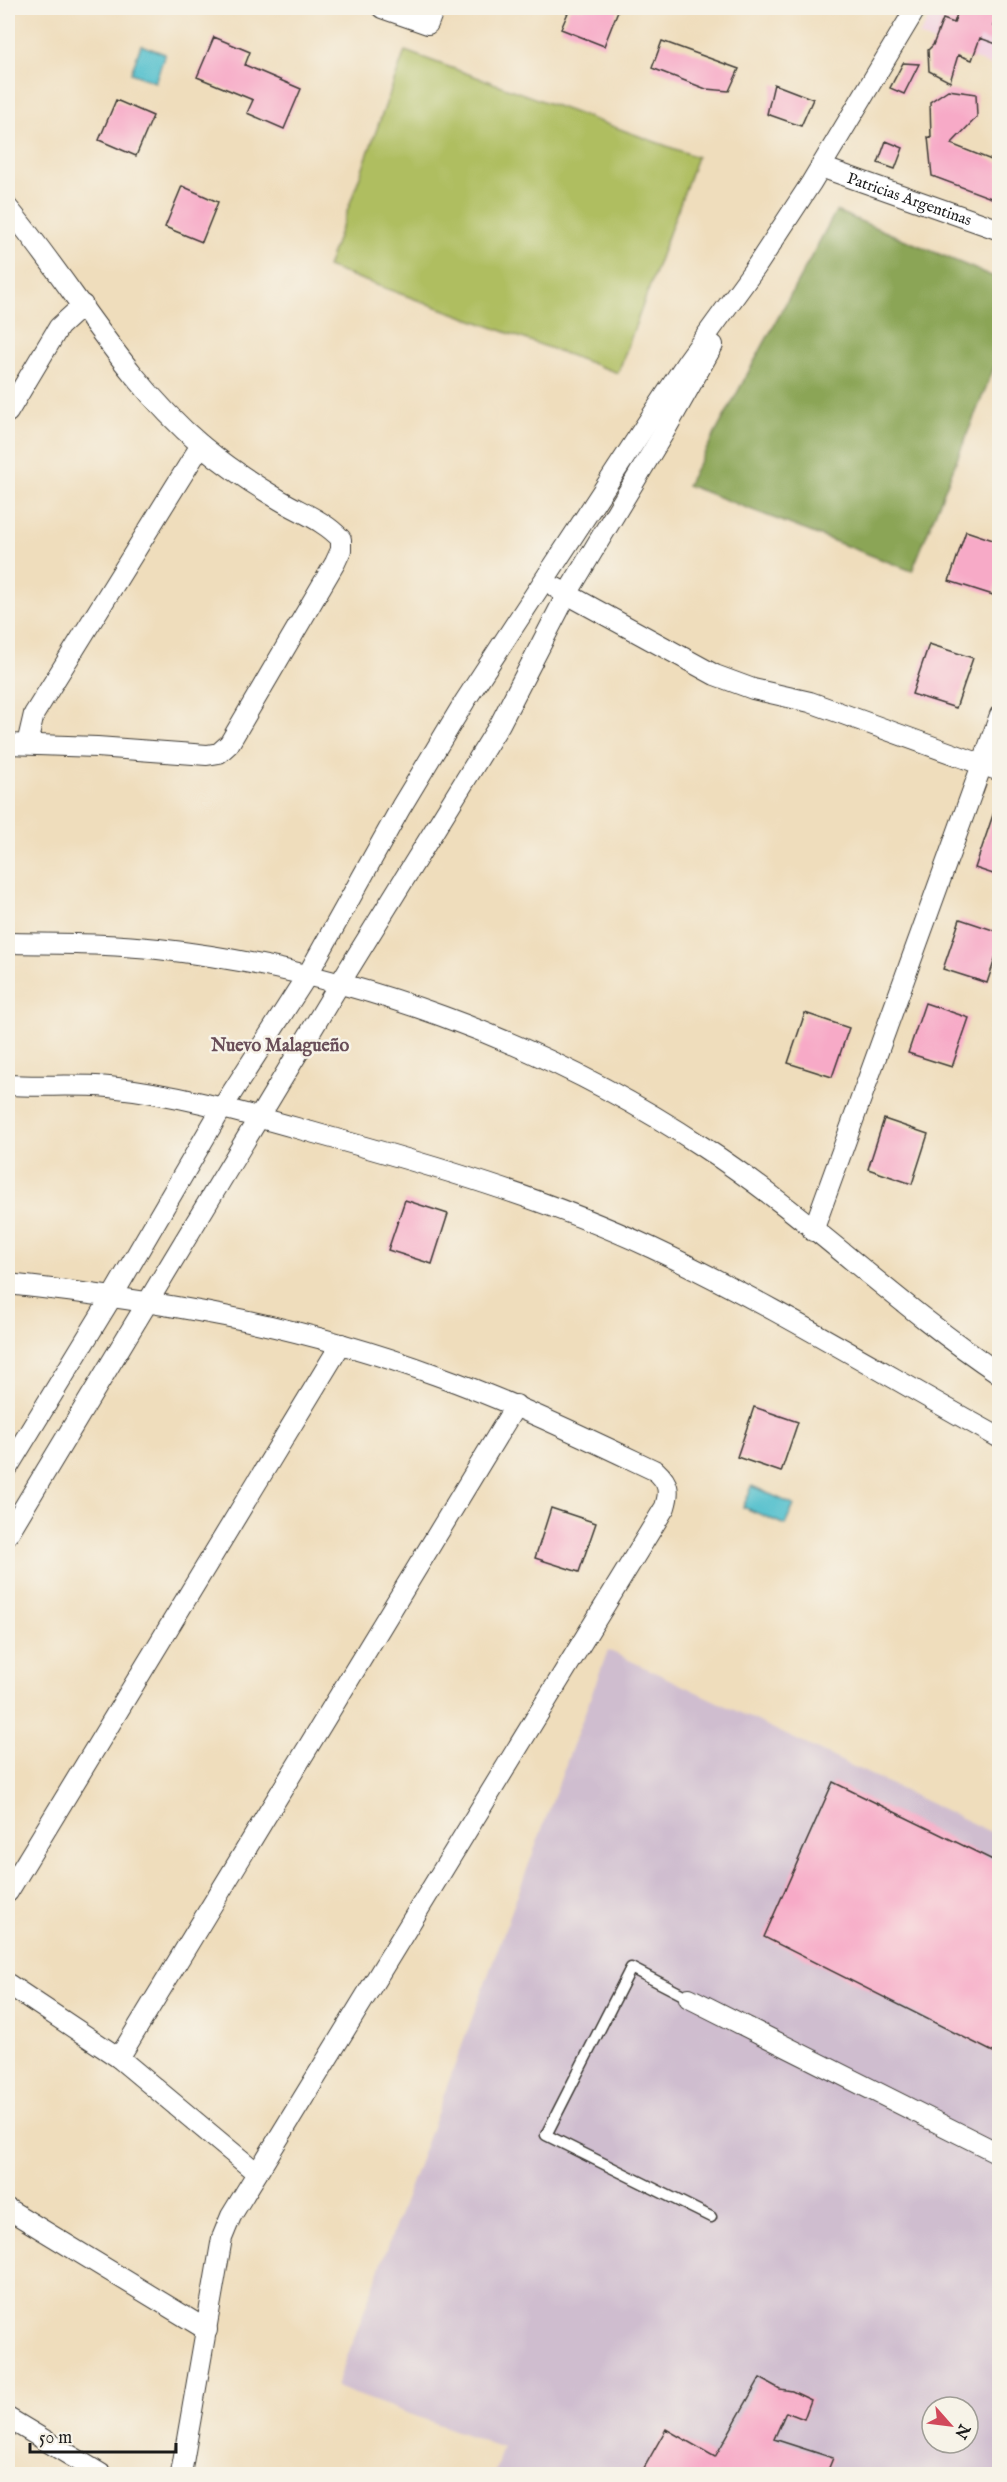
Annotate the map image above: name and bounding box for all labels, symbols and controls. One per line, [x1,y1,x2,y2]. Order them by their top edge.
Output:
street label: Patricias Argentinas [844,169,974,231]
district label: Nuevo Malagueño [210,1035,349,1058]
north arrow [920,2395,980,2455]
scale bar [30,2416,176,2454]
text: N [949,2419,974,2442]
text: 50 m [39,2427,72,2450]

